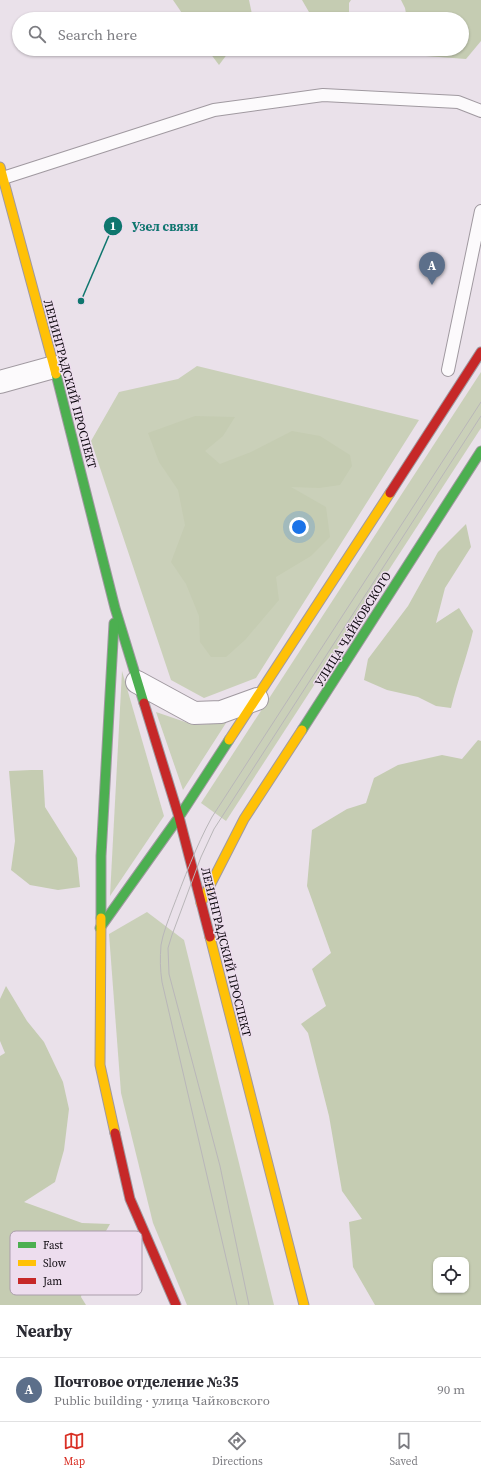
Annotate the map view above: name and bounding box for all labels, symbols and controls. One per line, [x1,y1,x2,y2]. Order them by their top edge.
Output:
search box [12,12,469,56]
icon: search [26,23,48,45]
text: Search here [58,24,137,45]
callout: Узел связи [103,214,206,239]
text: 1 [110,218,116,234]
text: Узел связи [132,218,199,235]
pin: A [419,252,445,285]
street label: ЛЕНИНГРАДСКИЙ ПРОСПЕКТ [40,298,100,471]
your location [289,517,309,537]
street label: УЛИЦА ЧАЙКОВСКОГО [311,569,395,689]
street label: ЛЕНИНГРАДСКИЙ ПРОСПЕКТ [197,865,255,1039]
legend [10,1231,142,1295]
text: Fast [43,1238,63,1253]
text: Slow [43,1256,67,1271]
map controls [433,1257,469,1293]
button: locate [433,1257,469,1293]
text: Jam [42,1274,62,1289]
text: Nearby [16,1319,72,1343]
text: Почтовое отделение №35 [54,1371,239,1392]
text: A [25,1381,33,1398]
text: 90 m [437,1381,465,1398]
text: Public building · улица Чайковского [54,1392,270,1409]
tab: Map [63,1430,85,1469]
tab: Directions [212,1430,263,1469]
tab: Saved [389,1430,418,1469]

